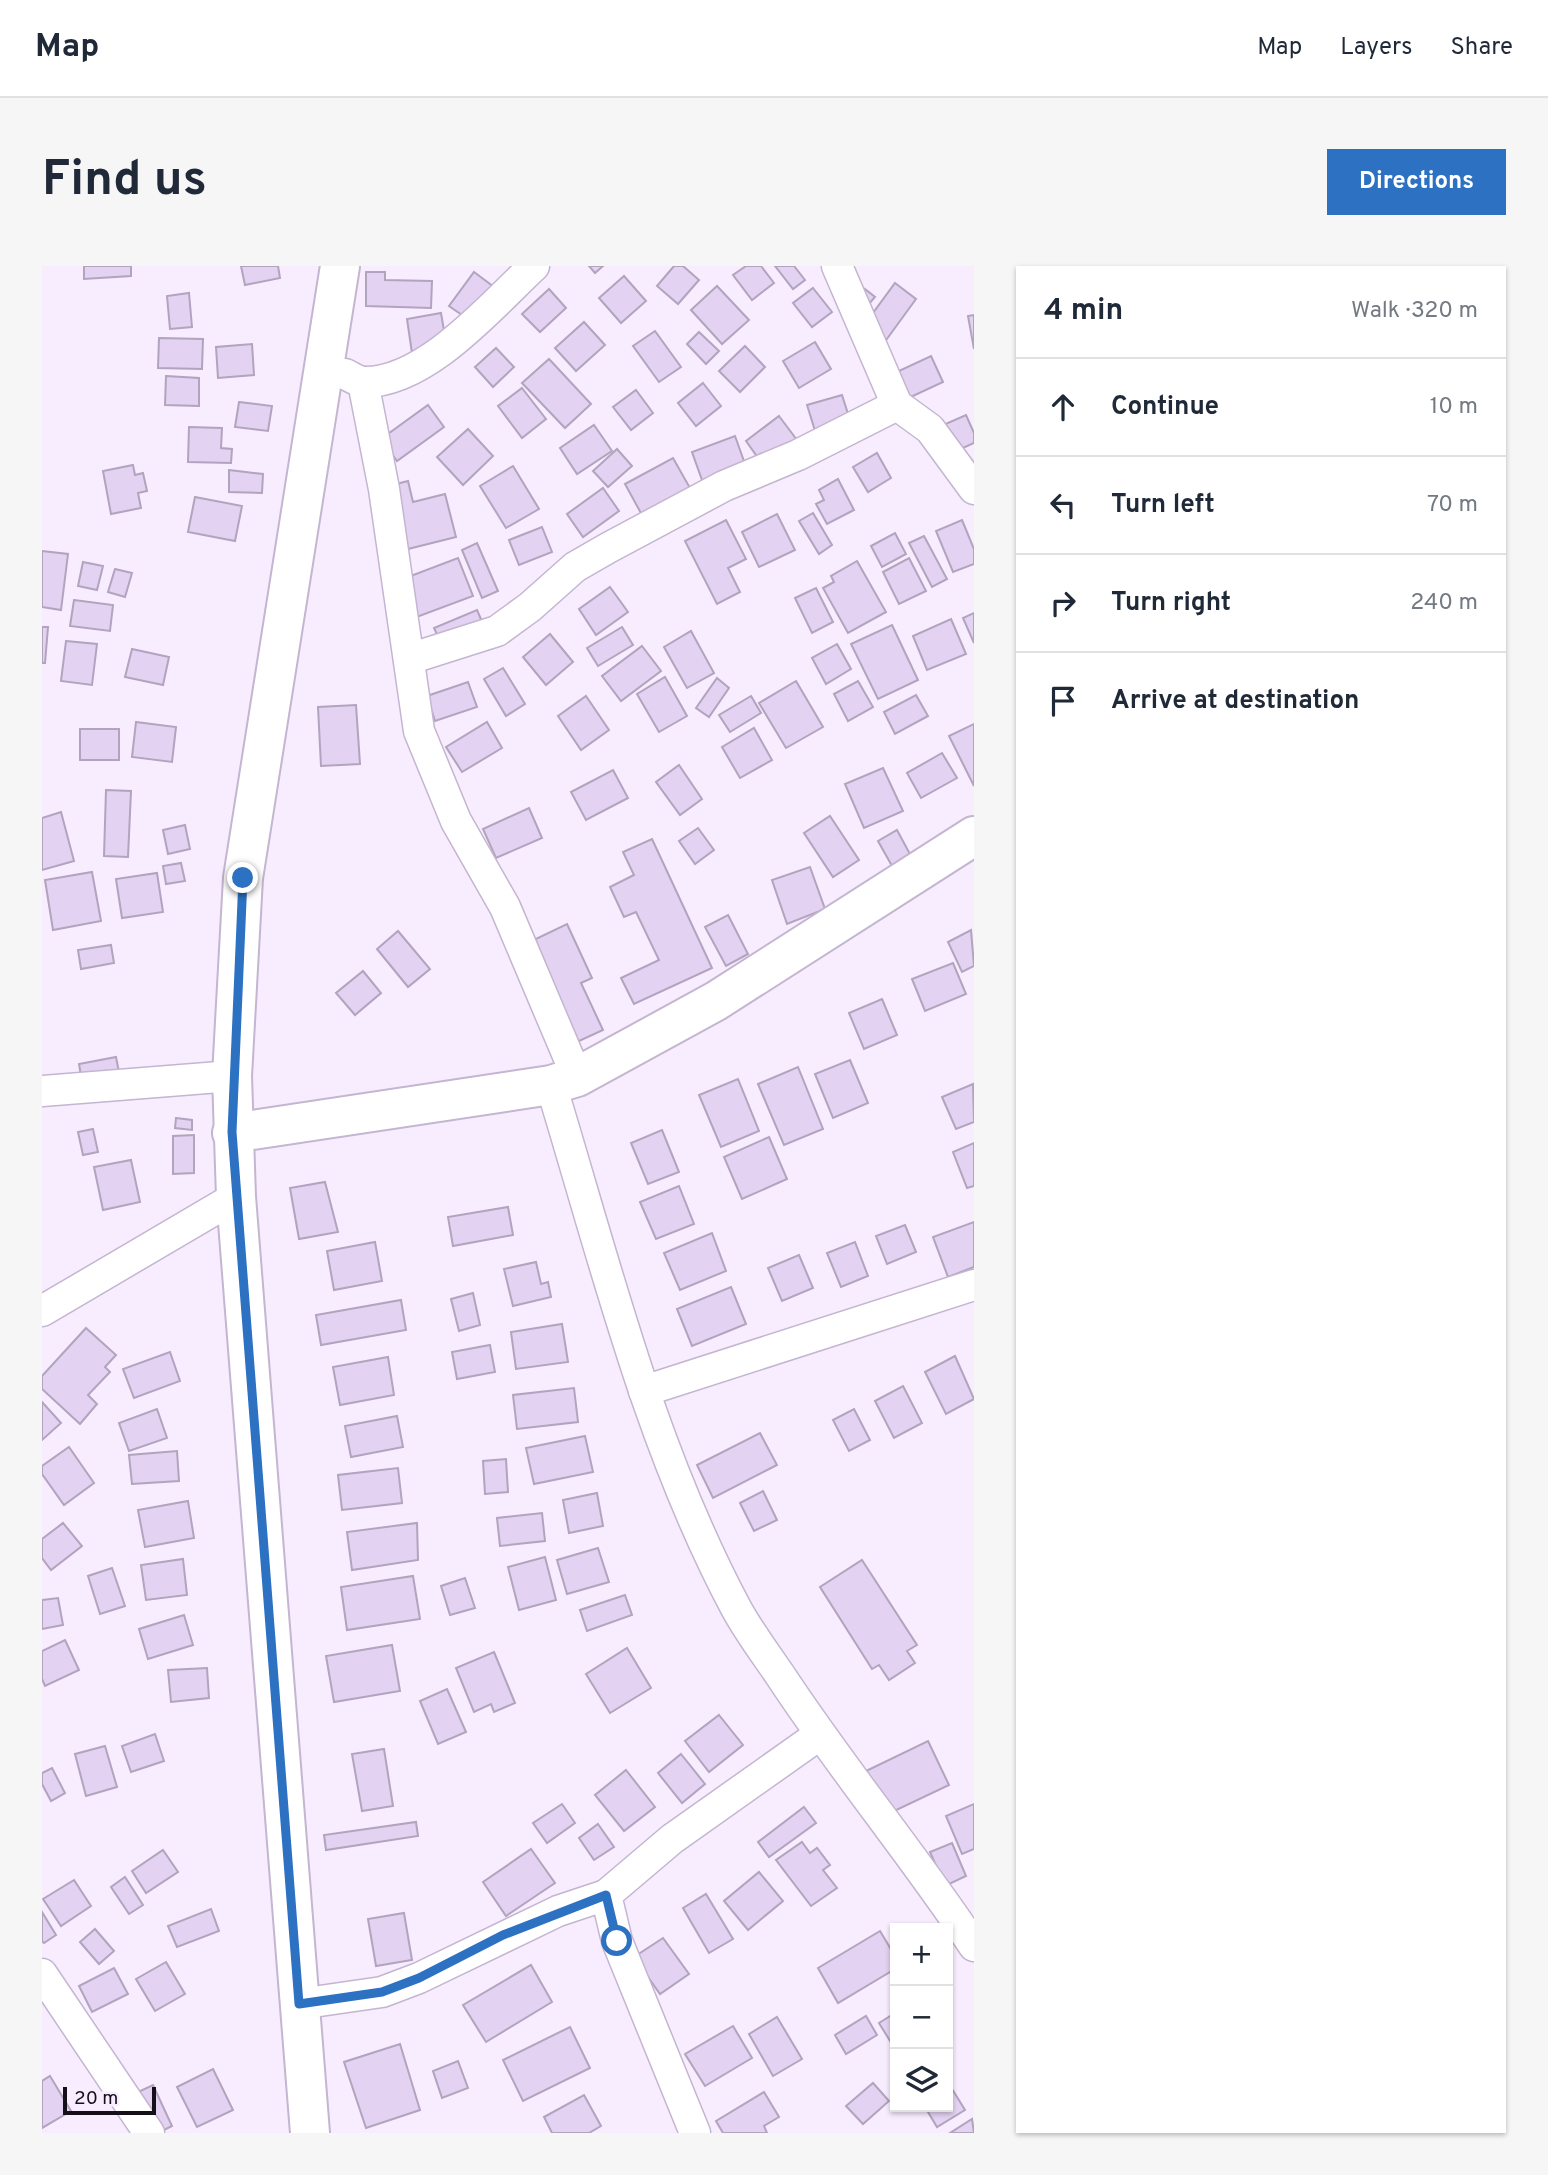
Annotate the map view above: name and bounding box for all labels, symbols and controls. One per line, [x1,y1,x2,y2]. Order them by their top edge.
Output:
text: Map [35,27,99,69]
text: Map [1257,33,1302,63]
text: Layers [1340,33,1412,63]
text: Share [1450,33,1513,63]
button: Directions [1327,149,1506,215]
text: Find us [42,151,207,213]
text: 4 min [1044,293,1123,330]
text: Walk · 320 m [1351,297,1478,326]
icon: ahead [1044,388,1082,426]
text: Continue [1111,391,1219,424]
text: 10 m [1430,393,1478,422]
icon: left [1044,486,1082,524]
text: Turn left [1111,489,1215,522]
text: 70 m [1427,491,1478,520]
icon: right [1044,584,1082,622]
text: Turn right [1111,587,1231,620]
text: 240 m [1410,589,1478,618]
icon: arrive [1044,682,1082,720]
text: Arrive at destination [1111,685,1359,718]
route end [227,862,258,893]
map controls [890,1923,953,2112]
button: + [890,1923,953,1986]
route start [601,1925,632,1956]
button: − [890,1986,953,2049]
button: layers [890,2049,953,2112]
scale bar [63,2084,156,2116]
text: 20 m [74,2087,118,2111]

